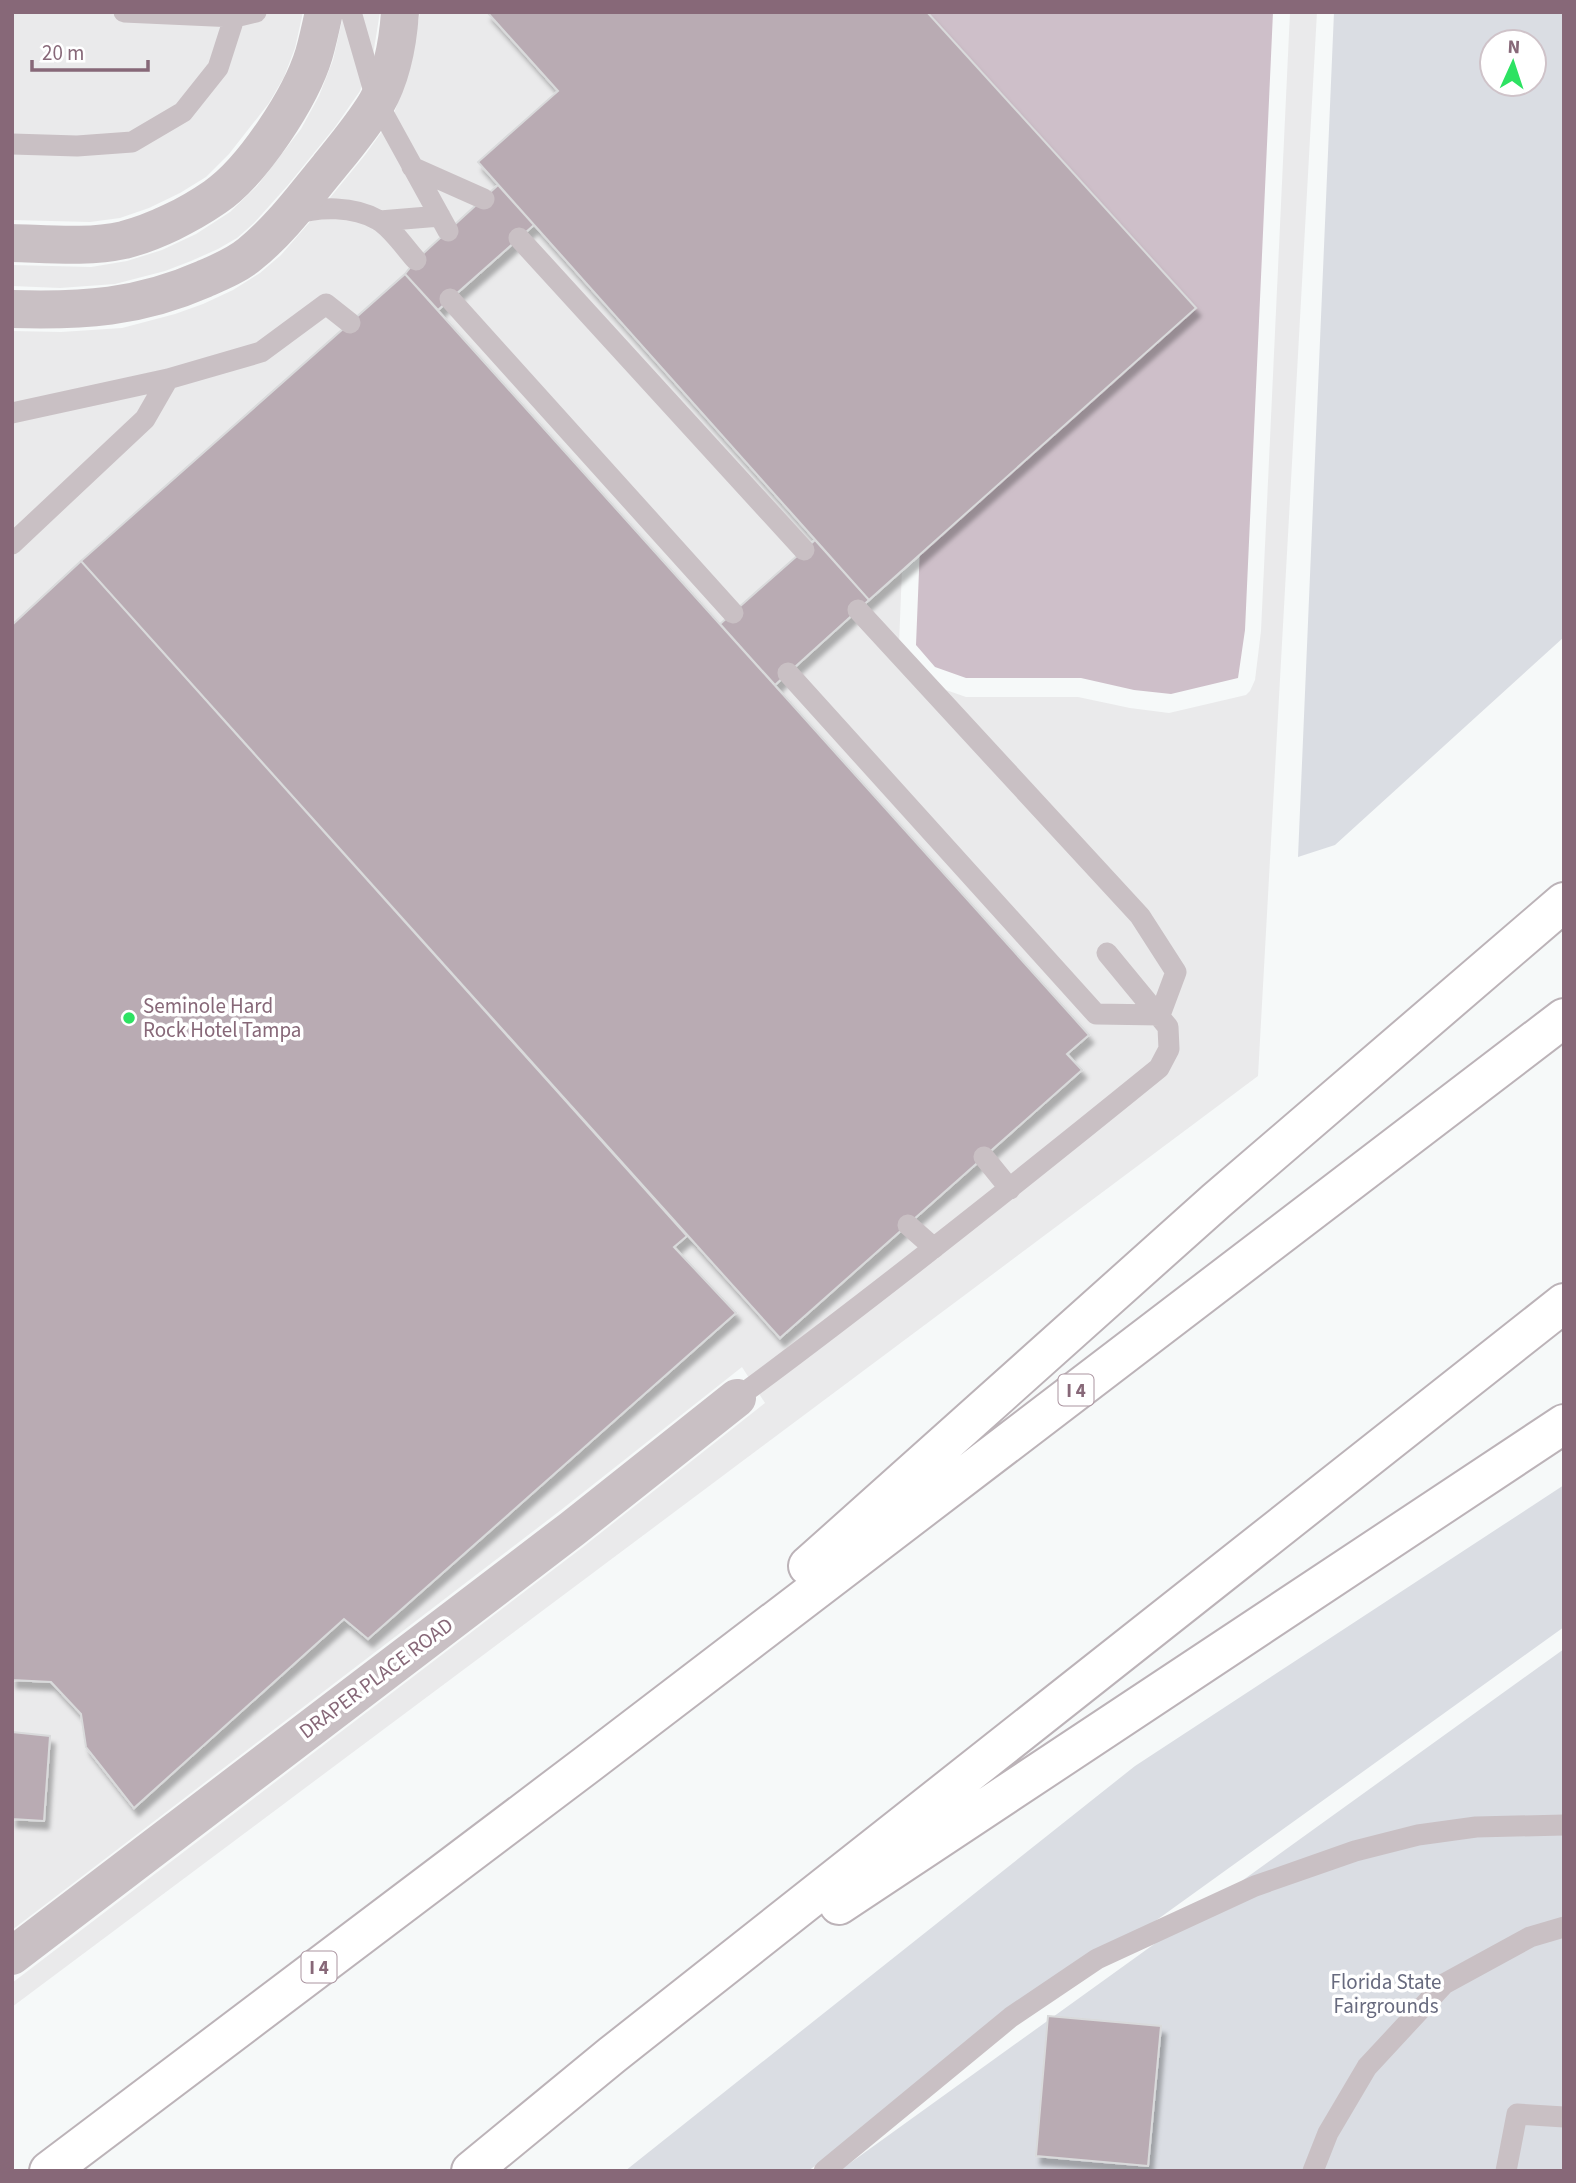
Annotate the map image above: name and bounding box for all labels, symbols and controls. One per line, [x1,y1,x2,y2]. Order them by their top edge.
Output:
scale bar [32,28,147,72]
north arrow [1478,28,1548,98]
text: N [1507,34,1521,61]
text: 20 m [42,38,84,68]
place label: Seminole Hard Rock Hotel Tampa [143,991,301,1045]
marker: Seminole Hard Rock Hotel Tampa [121,1010,137,1026]
road number: I 4 [1058,1374,1094,1406]
street label: DRAPER PLACE ROAD [293,1610,459,1746]
road number: I 4 [302,1952,336,1982]
park label: Florida State Fairgrounds [1331,1967,1441,2021]

